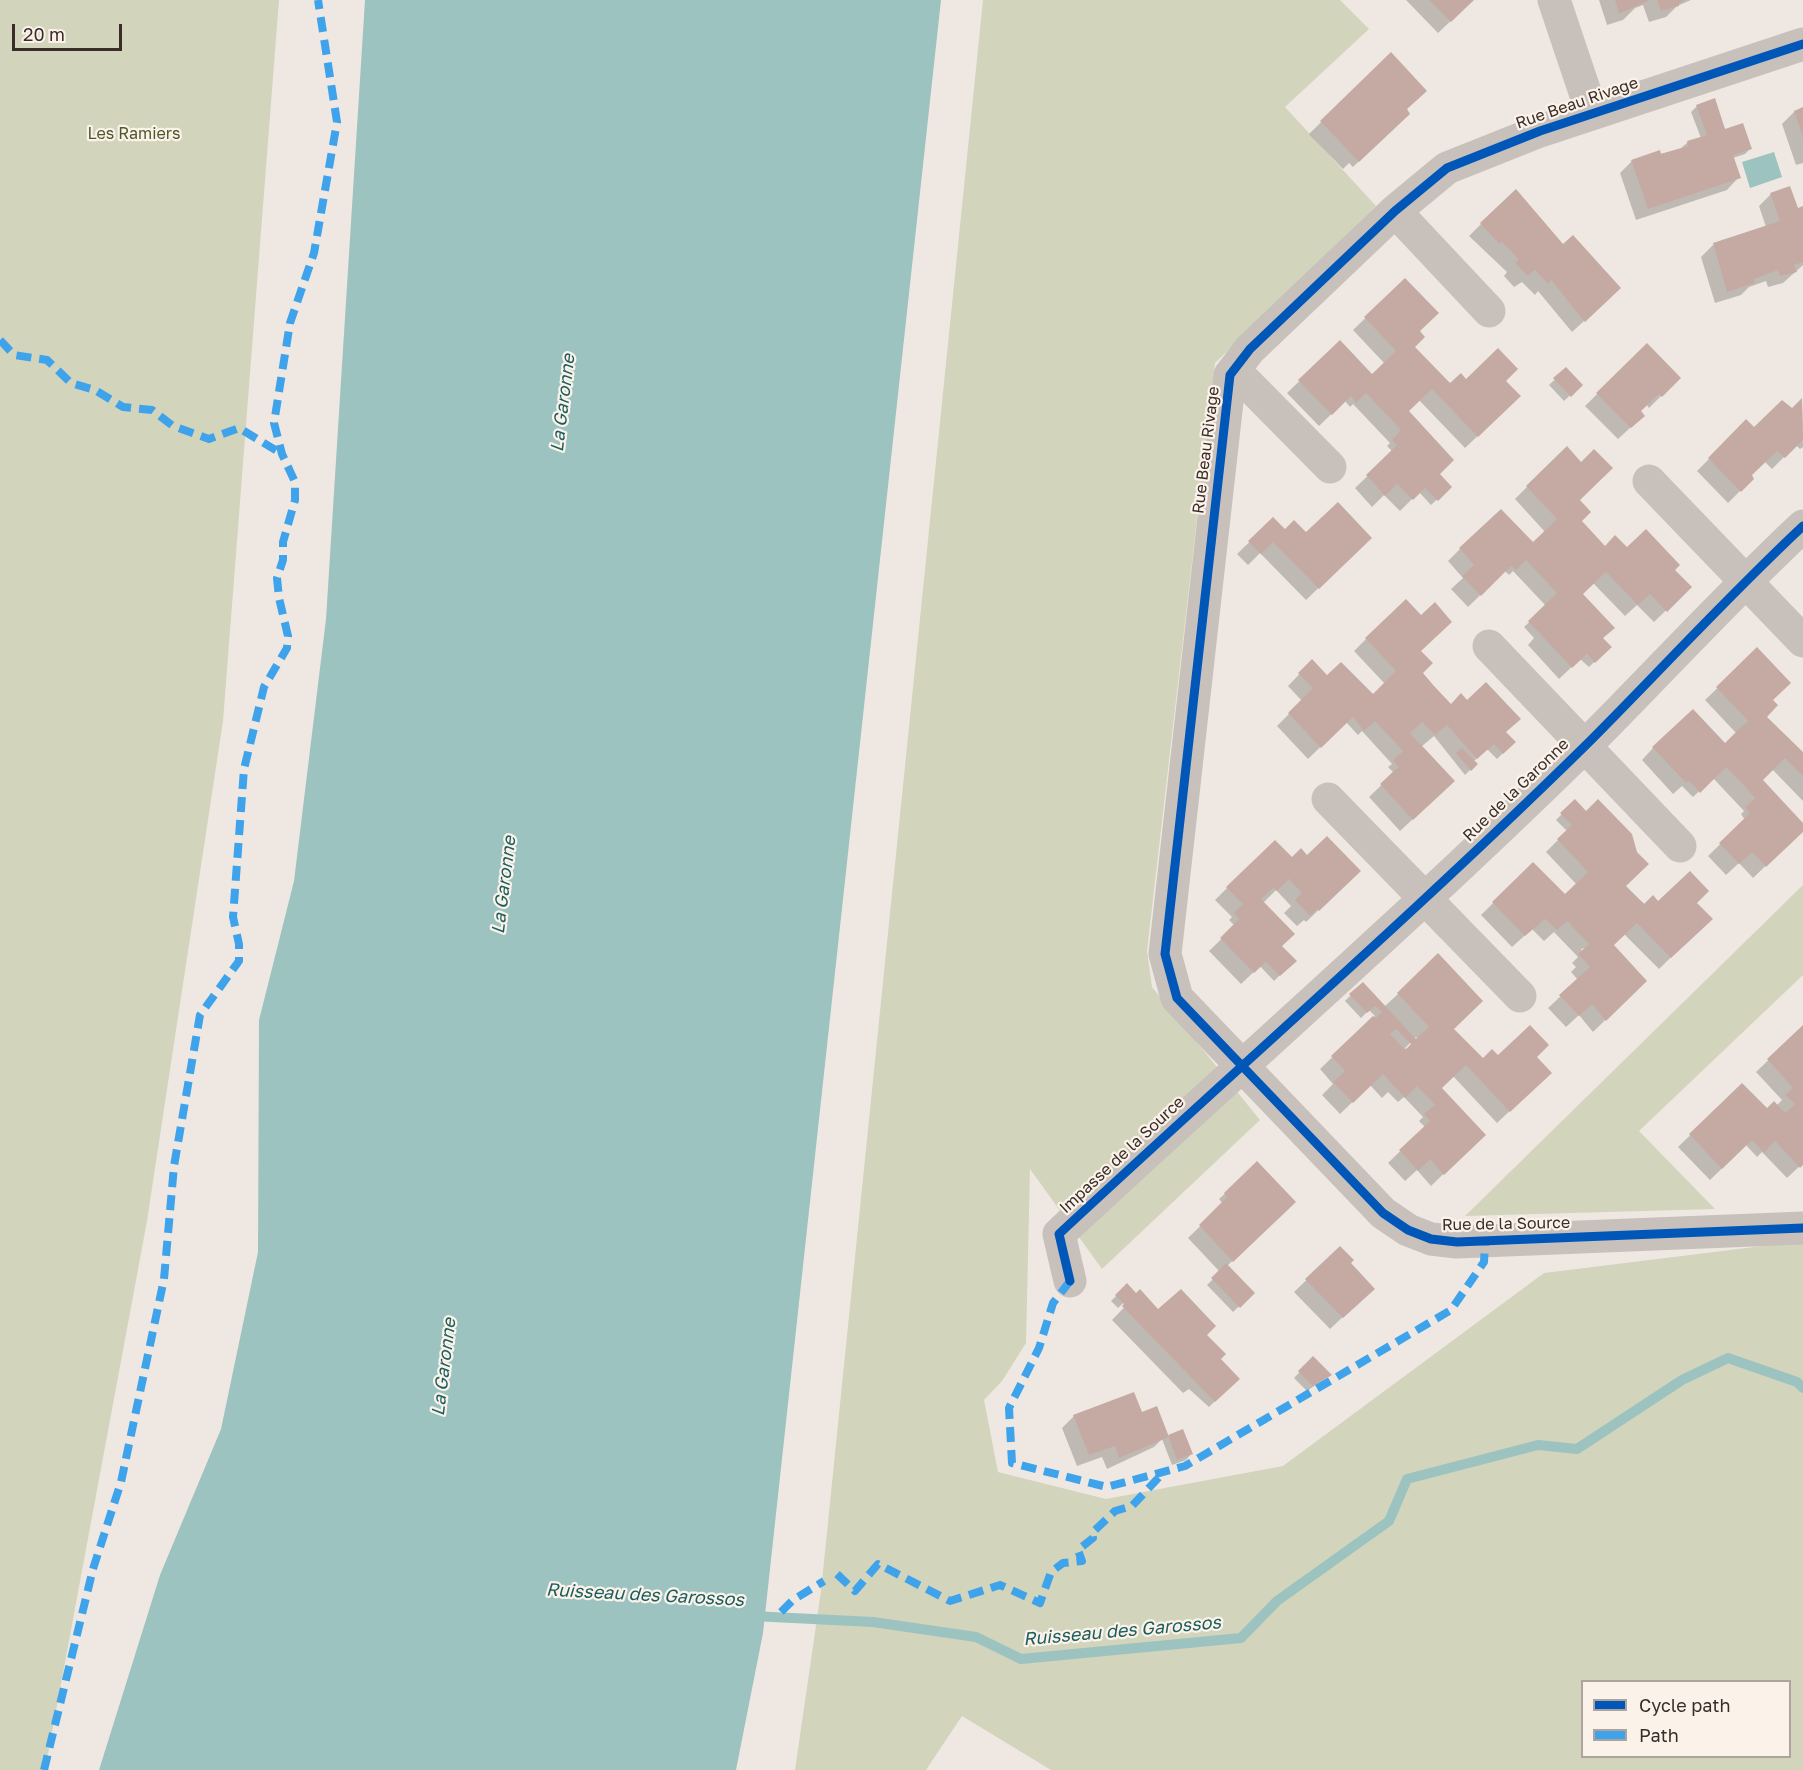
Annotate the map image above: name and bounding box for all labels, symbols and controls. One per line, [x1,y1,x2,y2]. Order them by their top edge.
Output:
scale bar [15,12,124,50]
text: 20 m [23,23,65,45]
street label: Rue Beau Rivage [1513,73,1641,133]
park label: Les Ramiers [88,124,180,144]
water label: La Garonne [546,353,580,453]
street label: Rue Beau Rivage [1189,385,1223,515]
street label: Rue de la Garonne [1459,735,1573,845]
water label: La Garonne [487,835,521,935]
street label: Impasse de la Source [1056,1092,1188,1218]
street label: Rue de la Source [1442,1213,1570,1235]
water label: La Garonne [427,1317,461,1417]
water label: Ruisseau des Garossos [545,1579,745,1611]
water label: Ruisseau des Garossos [1022,1612,1222,1650]
legend [1581,1680,1791,1758]
text: Cycle path [1639,1694,1731,1716]
text: Path [1639,1724,1679,1746]

